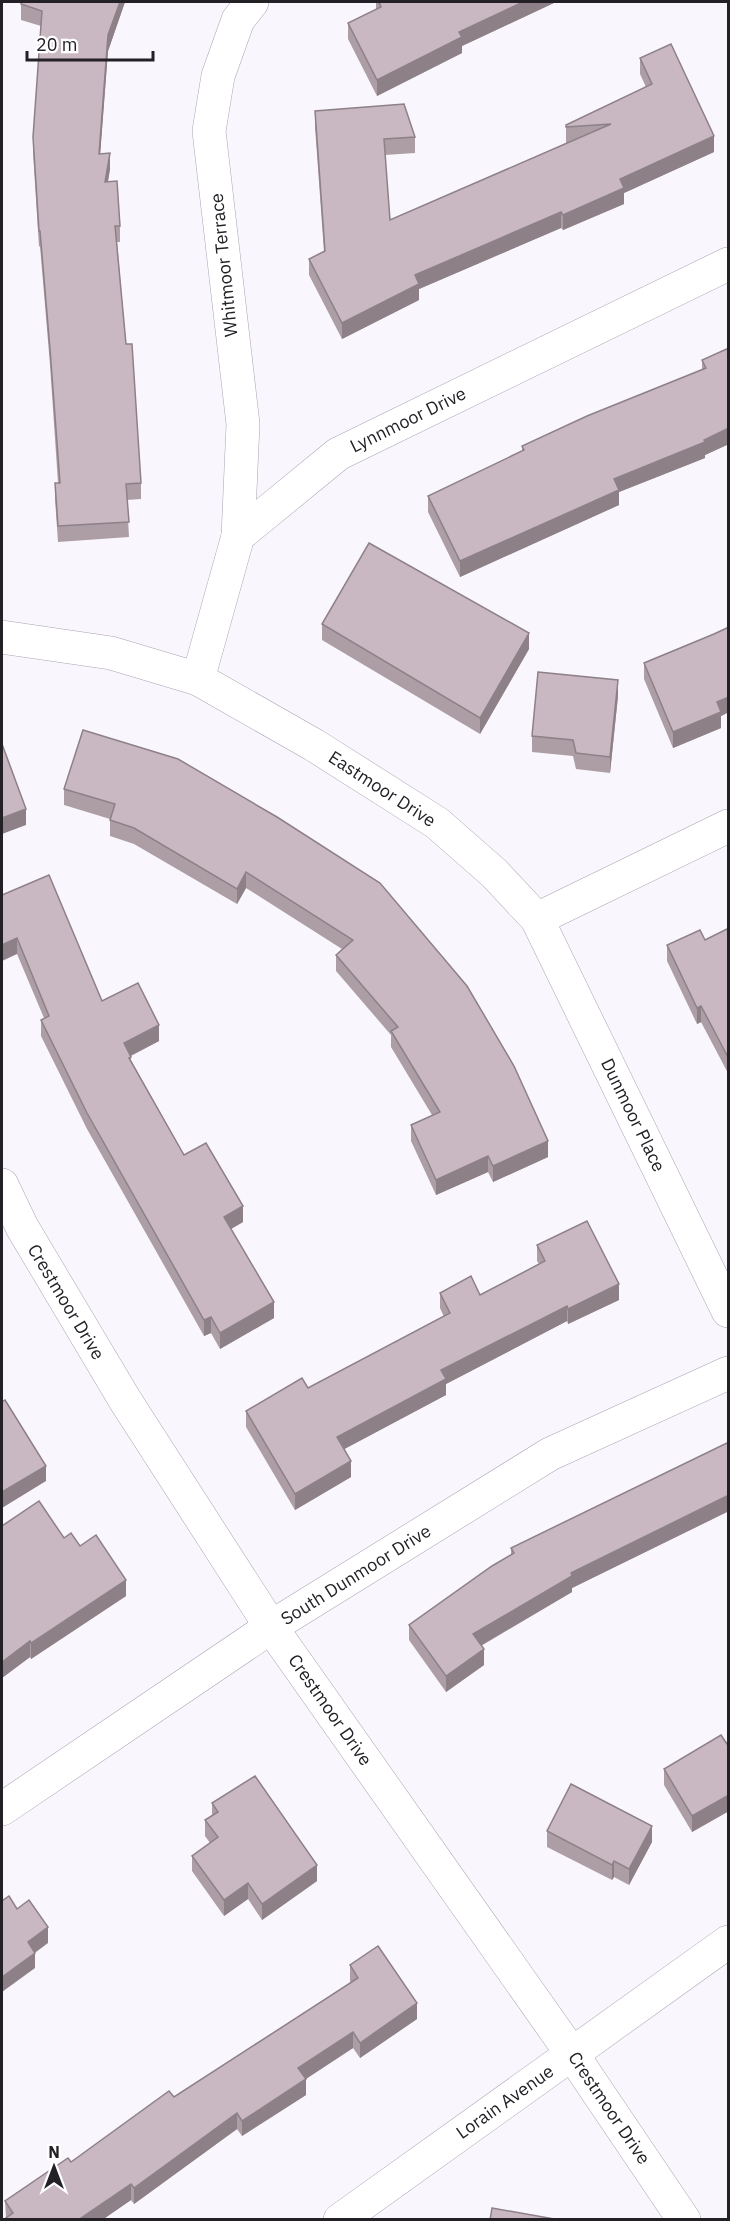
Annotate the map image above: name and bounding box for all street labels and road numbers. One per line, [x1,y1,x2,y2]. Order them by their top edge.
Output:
street label: Whitmoor Terrace [205,192,242,338]
street label: Lynnmoor Drive [346,381,470,458]
street label: Eastmoor Drive [324,745,440,832]
street label: Dunmoor Place [596,1054,671,1175]
street label: Crestmoor Drive [23,1240,110,1364]
street label: South Dunmoor Drive [276,1519,435,1630]
street label: Crestmoor Drive [283,1649,377,1770]
street label: Crestmoor Drive [563,2047,656,2169]
street label: Lorain Avenue [451,2059,558,2144]

